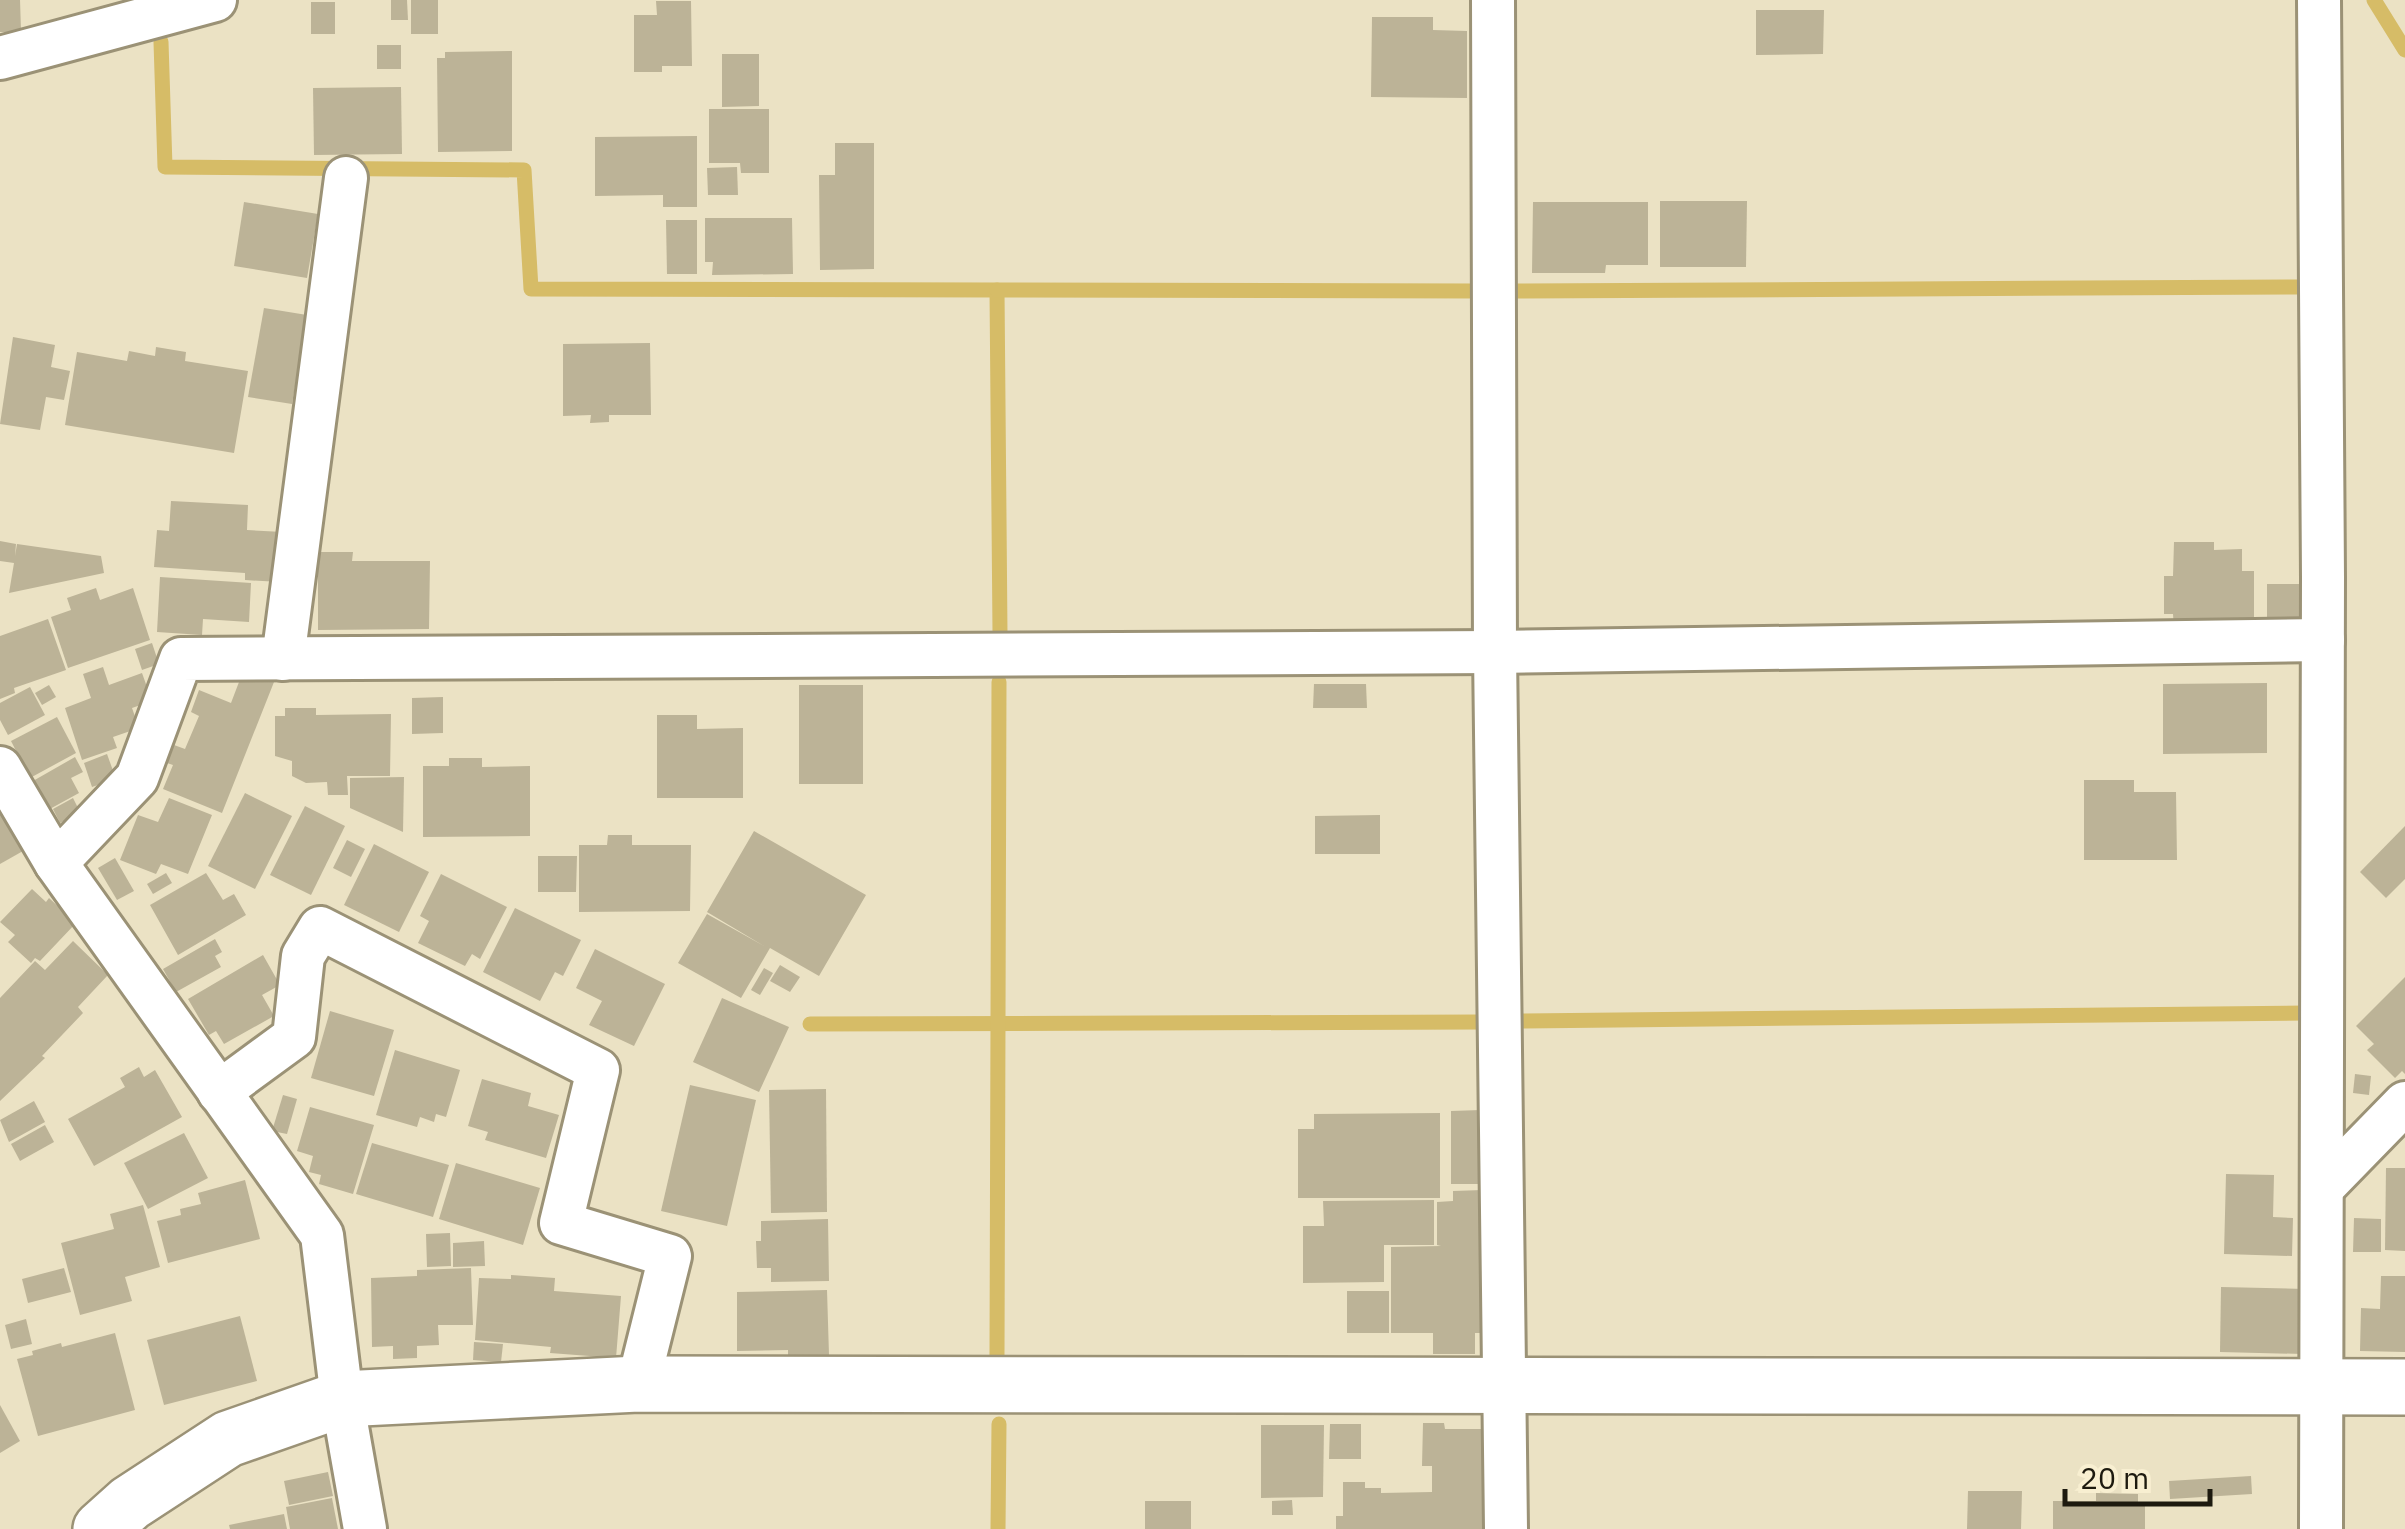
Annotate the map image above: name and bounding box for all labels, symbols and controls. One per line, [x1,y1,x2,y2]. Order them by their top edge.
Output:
scale bar [2065,1444,2210,1506]
text: 20 m [2080,1458,2149,1497]

